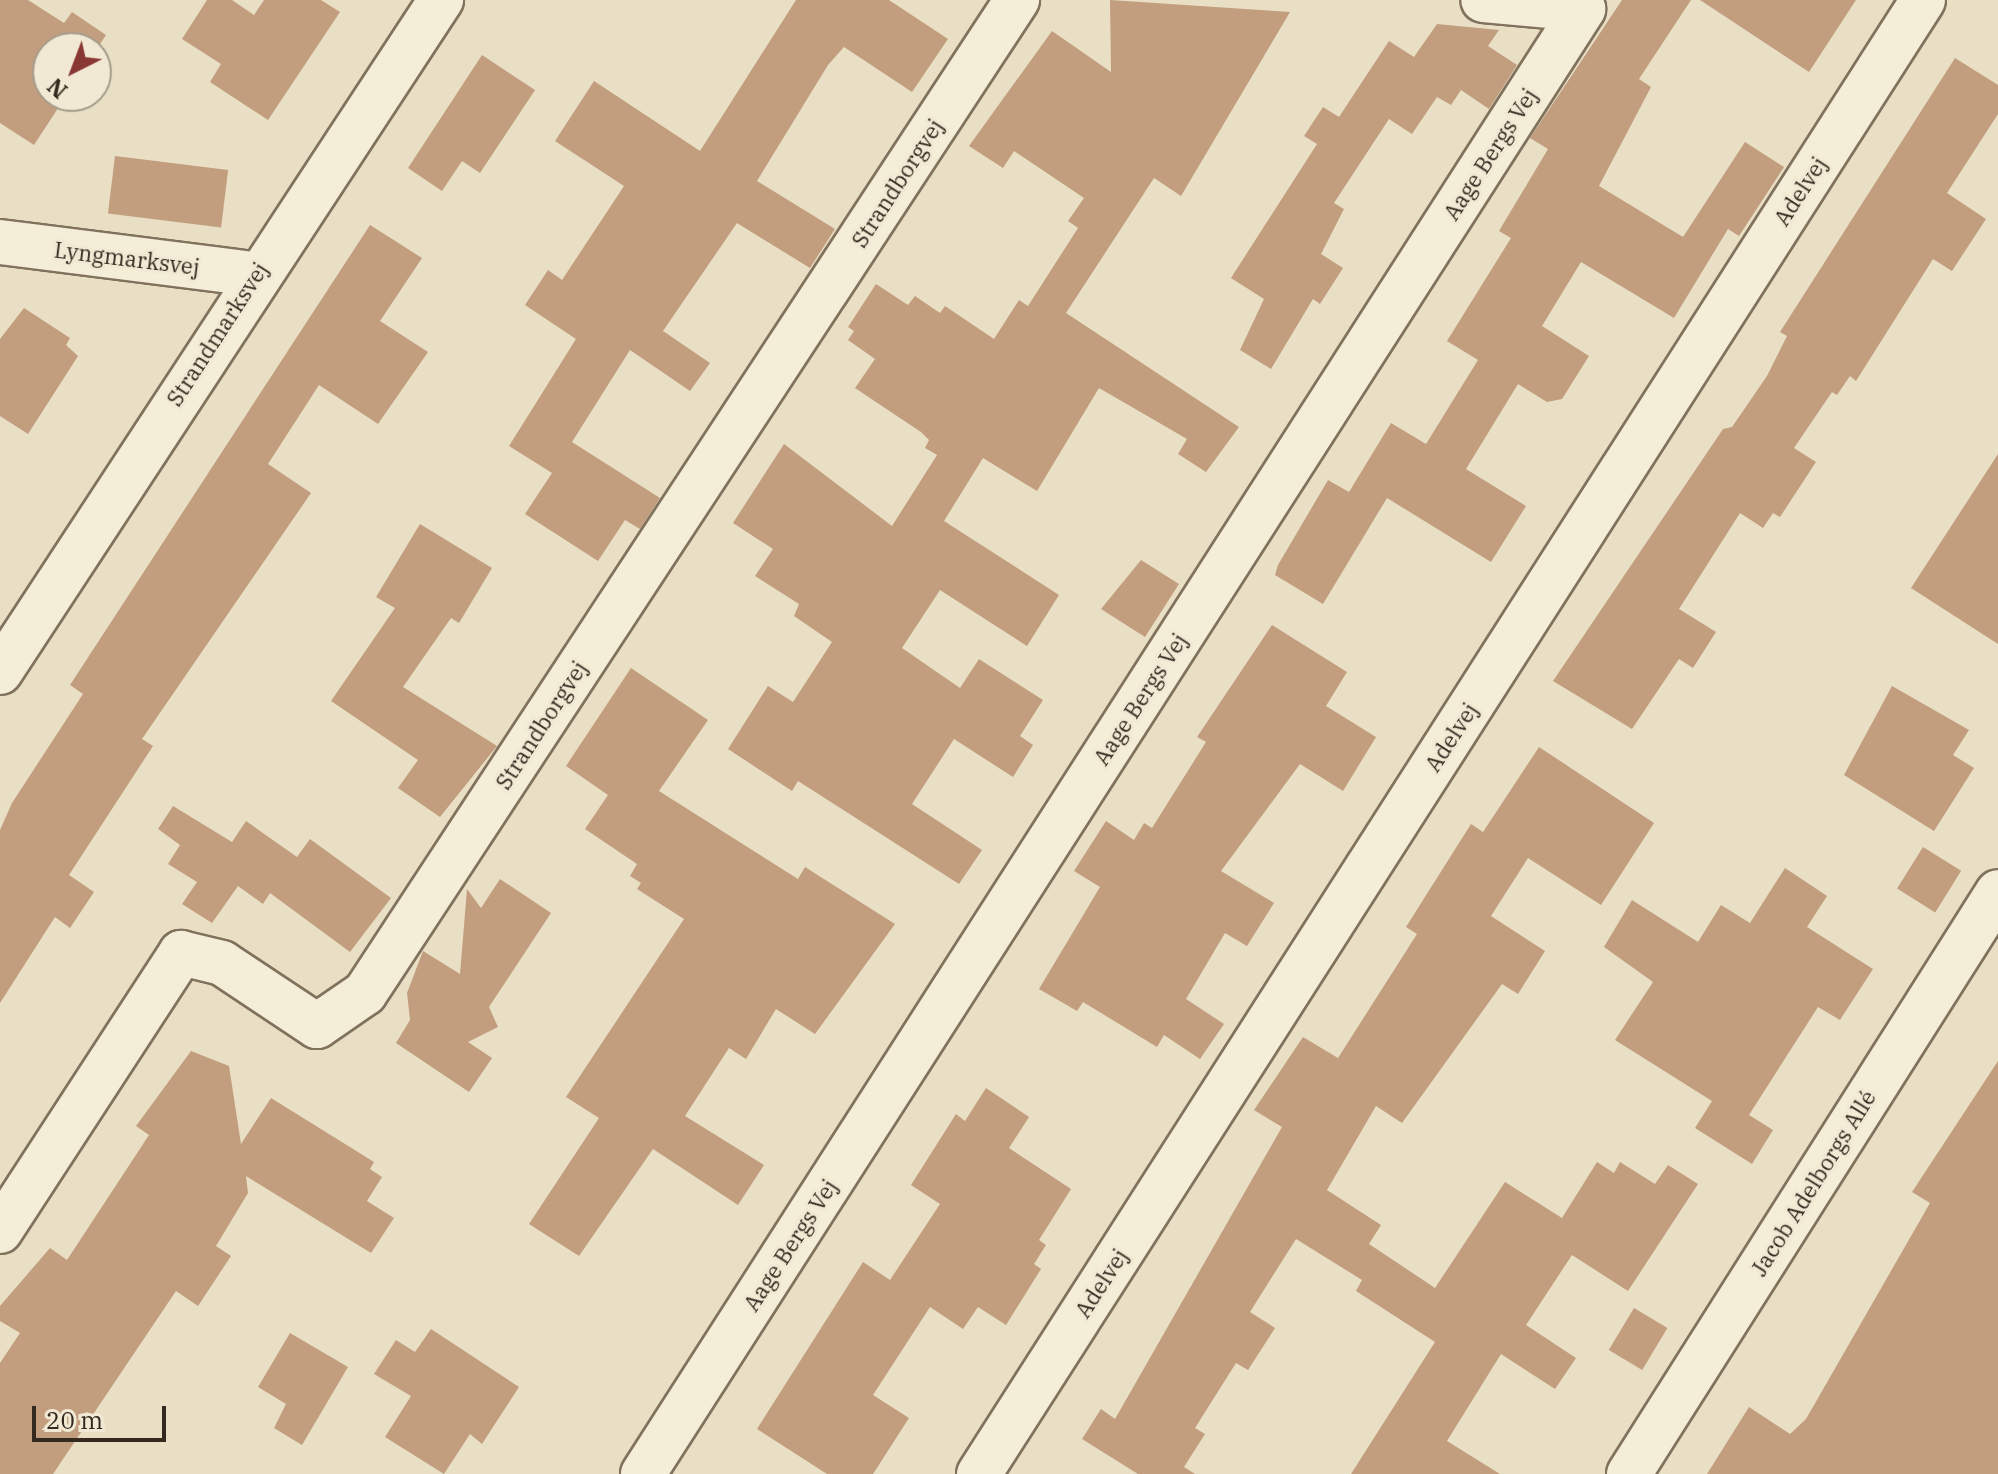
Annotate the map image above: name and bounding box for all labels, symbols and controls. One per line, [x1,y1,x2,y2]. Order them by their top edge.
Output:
north arrow [32,32,112,112]
text: N [41,72,73,105]
street label: Aage Bergs Vej [1438,83,1542,225]
street label: Strandborgvej [846,114,948,252]
street label: Adelvej [1768,152,1832,230]
street label: Lyngmarksvej [53,236,201,280]
street label: Strandmarksvej [161,257,273,411]
street label: Aage Bergs Vej [1088,628,1192,770]
street label: Strandborgvej [490,656,592,794]
street label: Adelvej [1419,698,1483,776]
street label: Jacob Adelborgs Allé [1745,1085,1881,1281]
street label: Aage Bergs Vej [738,1174,842,1316]
street label: Adelvej [1069,1244,1133,1322]
scale bar [36,1390,170,1440]
text: 20 m [46,1404,103,1436]

